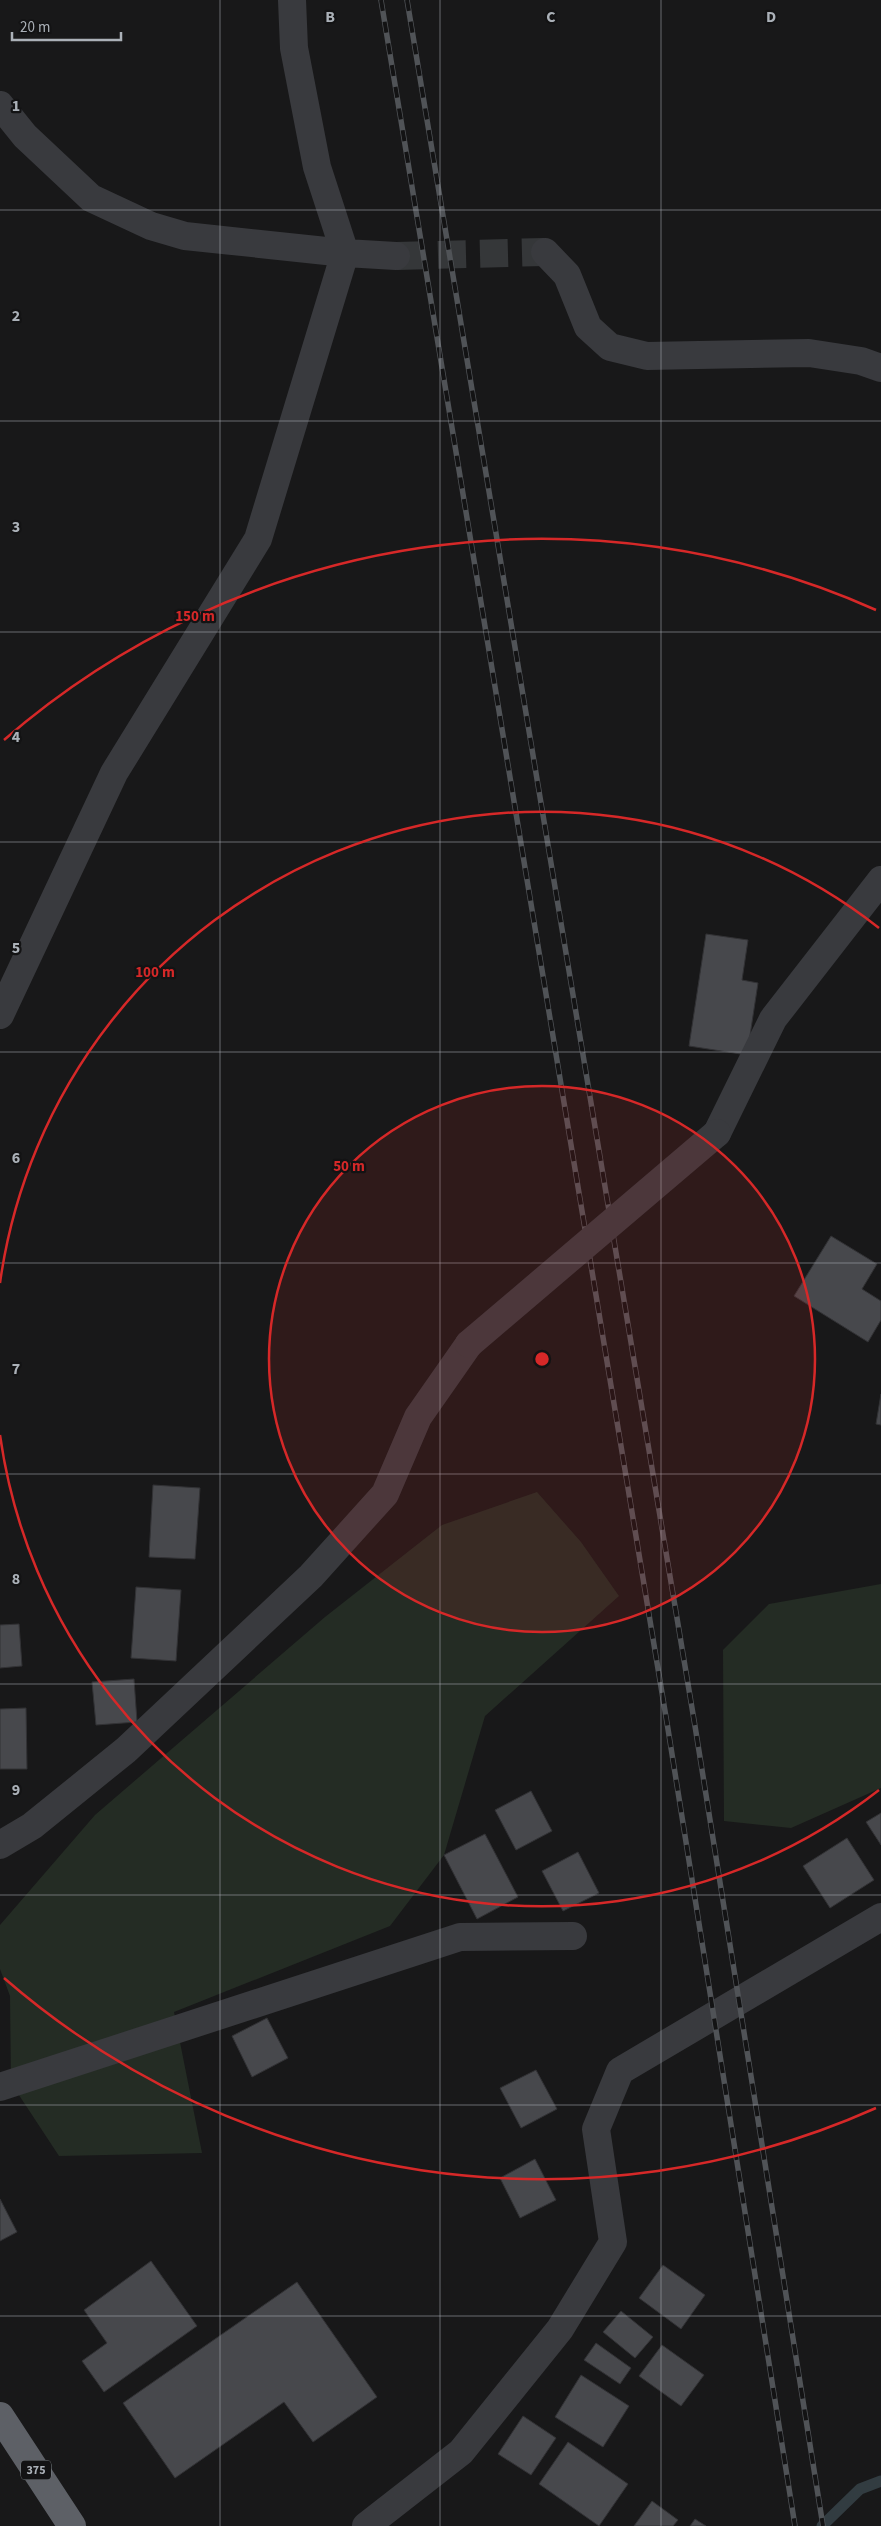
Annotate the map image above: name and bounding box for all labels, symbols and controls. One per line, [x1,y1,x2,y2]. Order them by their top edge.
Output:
text: B [325,6,335,28]
text: C [546,6,556,28]
text: D [766,6,776,28]
scale bar [12,10,121,42]
text: 20 m [20,17,50,38]
text: 1 [12,95,20,117]
text: 2 [12,305,20,327]
text: 3 [12,516,20,538]
text: 150 m [175,606,215,627]
text: 4 [12,726,21,748]
text: 5 [12,937,20,959]
text: 100 m [135,962,175,983]
text: 6 [12,1147,20,1169]
text: 50 m [333,1156,365,1177]
centre of rings [533,1350,551,1368]
text: 7 [12,1358,20,1380]
text: 8 [12,1568,20,1590]
text: 9 [12,1779,20,1801]
road number: 375 [21,2460,51,2480]

